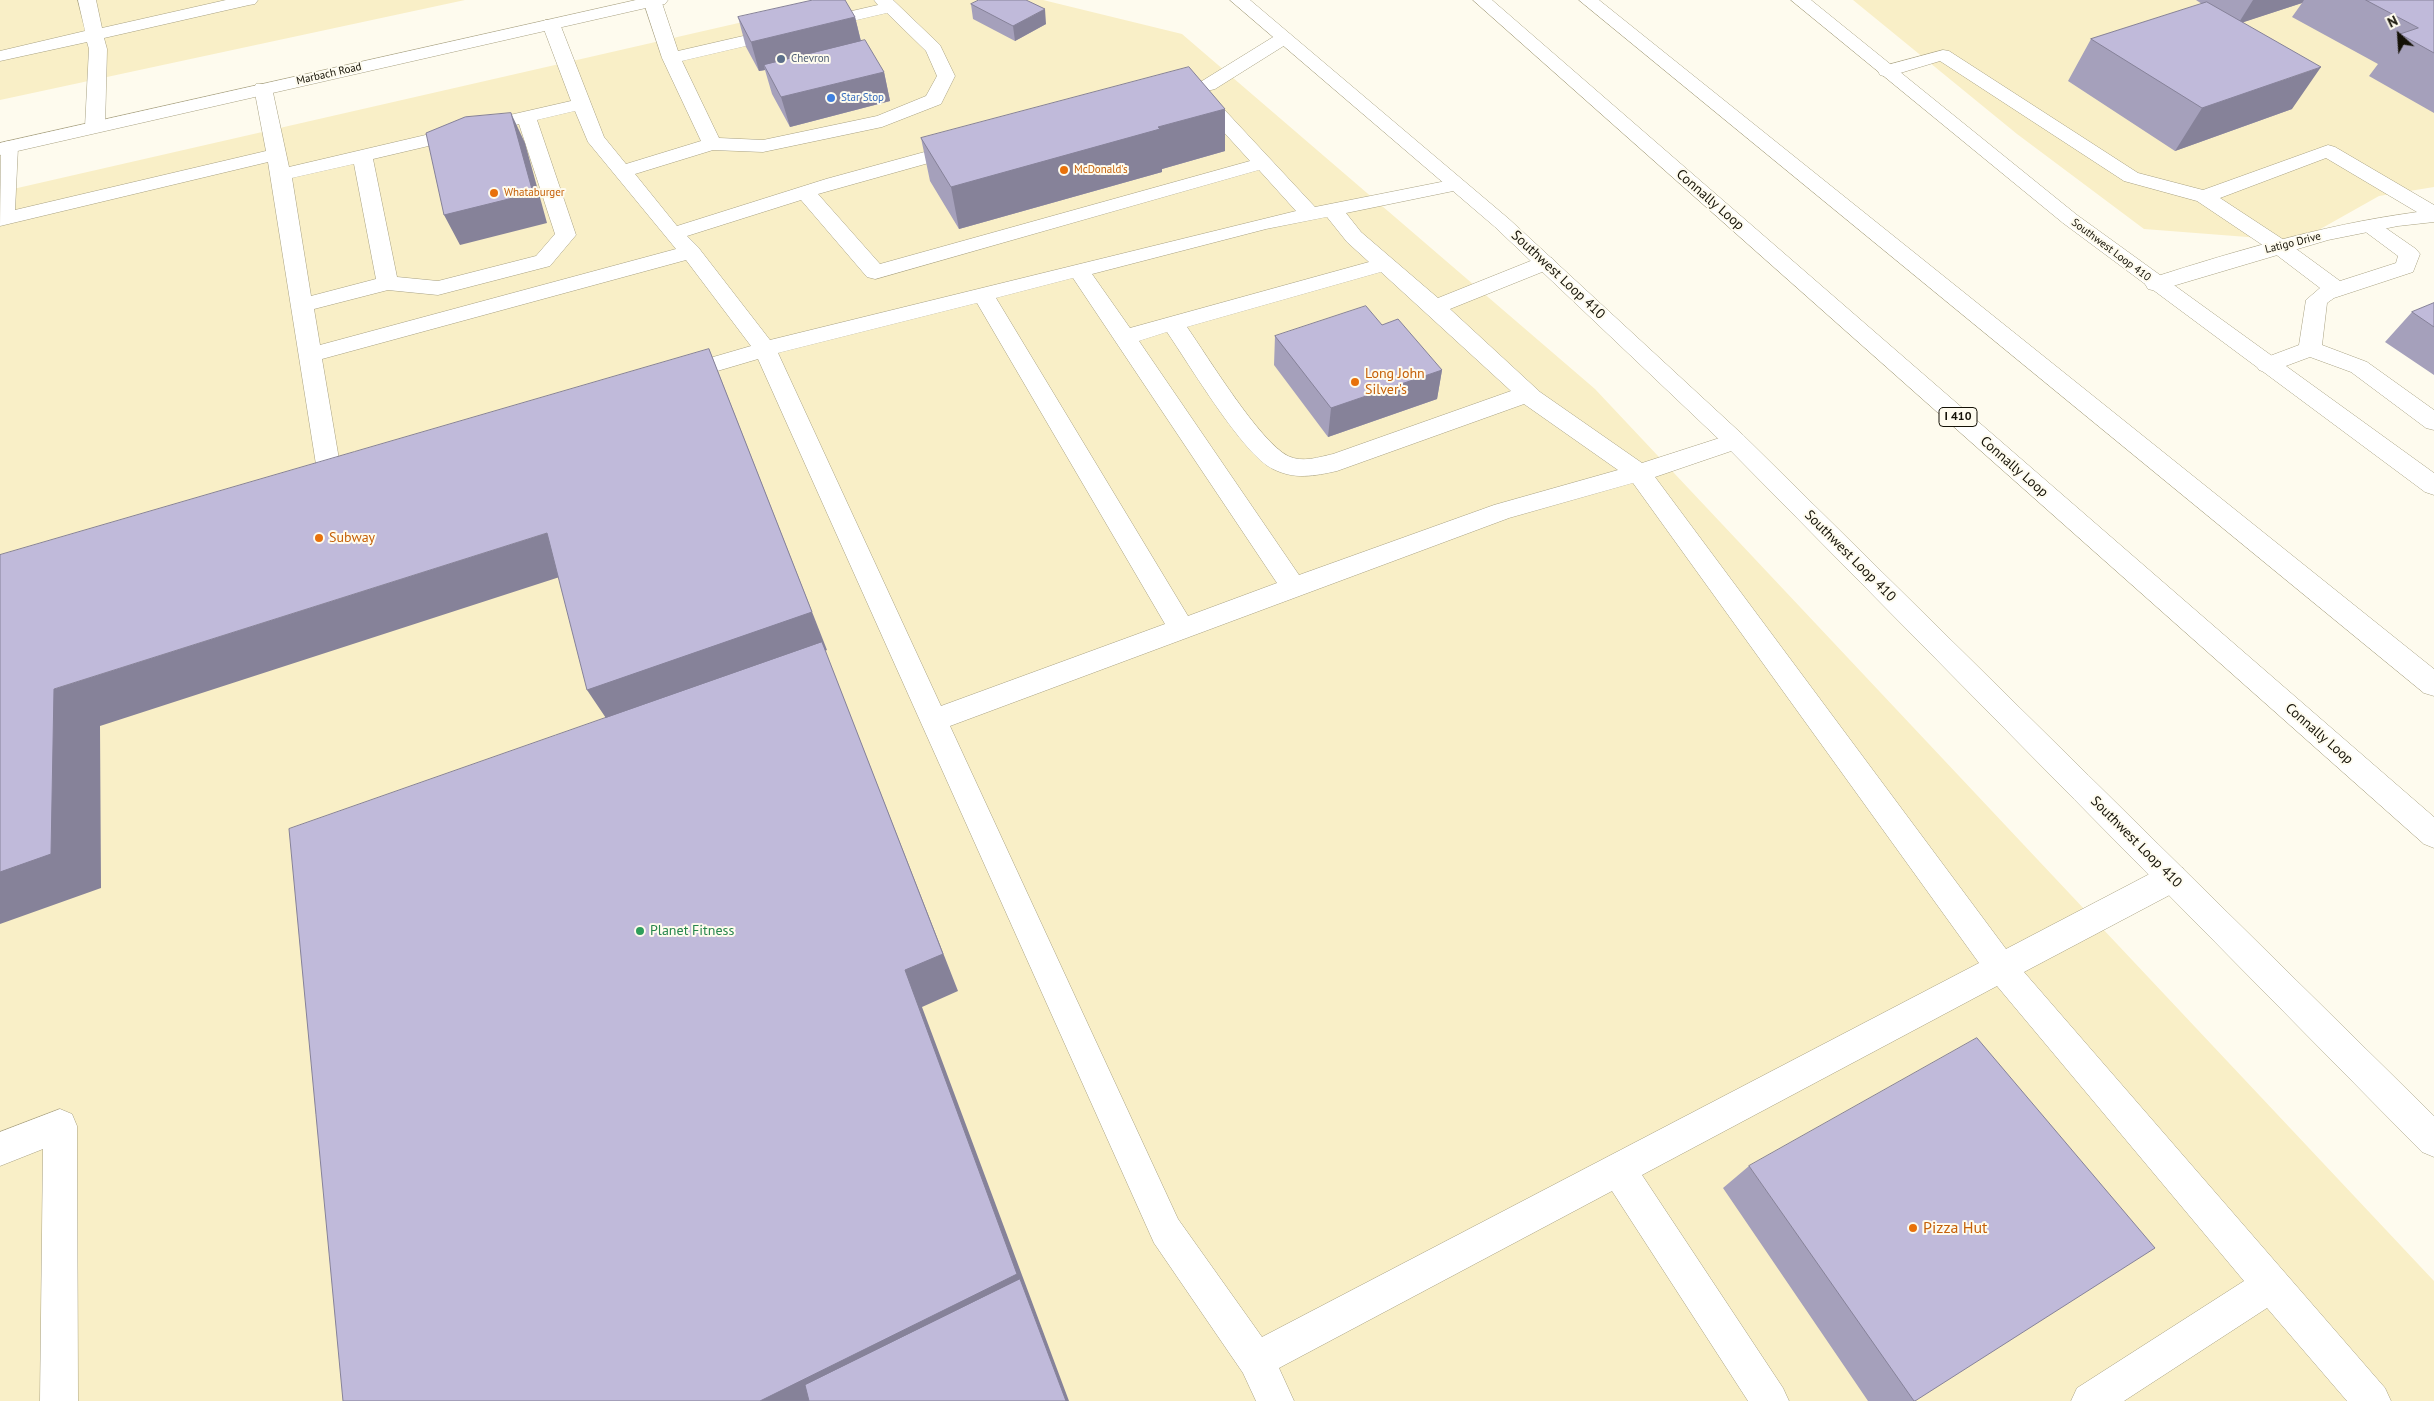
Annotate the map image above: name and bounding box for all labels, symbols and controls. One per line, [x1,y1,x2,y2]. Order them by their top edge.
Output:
north arrow [2374,10,2424,60]
text: N [2384,11,2400,32]
place label: Chevron [791,52,830,66]
marker: Chevron [775,53,787,65]
street label: Marbach Road [295,60,363,88]
place label: Star Stop [841,91,884,105]
marker: Star Stop [825,92,837,104]
place label: McDonald's [1074,163,1128,177]
marker: McDonald's [1058,164,1070,176]
street label: Connally Loop [1673,166,1747,234]
place label: Whataburger [504,186,565,200]
marker: Whataburger [488,187,500,199]
street label: Southwest Loop 410 [2069,216,2153,284]
street label: Southwest Loop 410 [1508,227,1608,323]
street label: Latigo Drive [2264,230,2322,256]
place label: Long John Silver's [1365,366,1425,398]
marker: Long John Silver's [1349,376,1361,388]
road number: I 410 [1939,408,1977,427]
street label: Connally Loop [1977,433,2051,501]
street label: Southwest Loop 410 [1801,507,1899,605]
place label: Subway [329,530,375,546]
marker: Subway [313,532,325,544]
street label: Connally Loop [2282,700,2356,768]
street label: Southwest Loop 410 [2087,793,2185,891]
place label: Planet Fitness [650,923,734,939]
marker: Planet Fitness [634,925,646,937]
place label: Pizza Hut [1923,1218,1988,1238]
marker: Pizza Hut [1907,1222,1919,1234]

